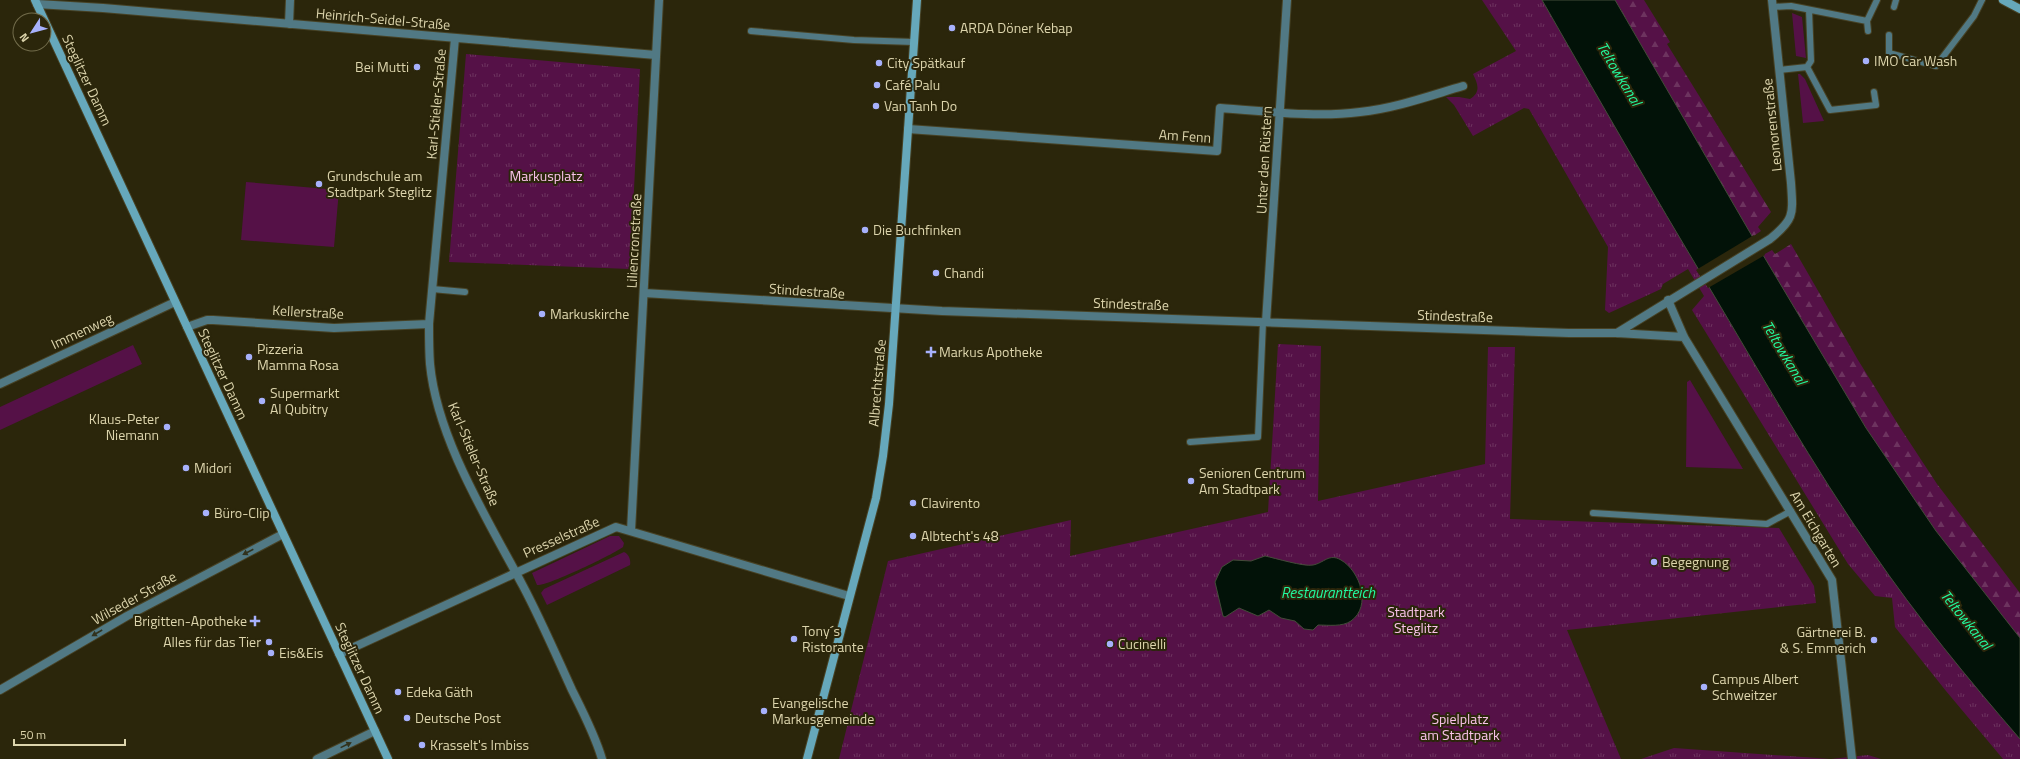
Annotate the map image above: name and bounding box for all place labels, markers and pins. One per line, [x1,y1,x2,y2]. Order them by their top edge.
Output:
place label: ARDA Döner Kebap [960,17,1073,38]
marker: ARDA Döner Kebap [947,23,957,33]
place label: IMO Car Wash [1874,50,1957,71]
place label: City Spätkauf [887,52,965,73]
place label: Bei Mutti [355,56,409,77]
marker: IMO Car Wash [1861,56,1871,66]
marker: City Spätkauf [874,58,884,68]
marker: Bei Mutti [412,62,422,72]
place label: Café Palu [885,74,940,95]
marker: Café Palu [872,80,882,90]
place label: Van Tanh Do [884,95,957,116]
marker: Van Tanh Do [871,101,881,111]
place label: Grundschule am Stadtpark Steglitz [327,165,432,202]
marker: Grundschule am Stadtpark Steglitz [314,179,324,189]
place label: Die Buchfinken [873,219,961,240]
marker: Die Buchfinken [860,225,870,235]
place label: Chandi [944,262,984,283]
marker: Chandi [931,268,941,278]
place label: Markuskirche [550,303,629,324]
marker: Markuskirche [537,309,547,319]
place label: Pizzeria Mamma Rosa [257,338,339,375]
place label: Markus Apotheke [939,341,1043,362]
marker: Markus Apotheke [926,347,936,357]
marker: Pizzeria Mamma Rosa [244,352,254,362]
place label: Supermarkt Al Qubitry [270,382,340,419]
marker: Supermarkt Al Qubitry [257,396,267,406]
place label: Klaus-Peter Niemann [89,408,159,445]
marker: Klaus-Peter Niemann [162,422,172,432]
place label: Midori [194,457,232,478]
place label: Senioren Centrum Am Stadtpark [1199,462,1305,499]
marker: Midori [181,463,191,473]
marker: Senioren Centrum Am Stadtpark [1186,476,1196,486]
place label: Clavirento [921,492,980,513]
marker: Clavirento [908,498,918,508]
place label: Büro-Clip [214,502,270,523]
marker: Büro-Clip [201,508,211,518]
place label: Albtecht's 48 [921,525,999,546]
marker: Albtecht's 48 [908,531,918,541]
place label: Begegnung [1662,551,1729,572]
marker: Begegnung [1649,557,1659,567]
place label: Brigitten-Apotheke [134,610,247,631]
marker: Brigitten-Apotheke [250,616,260,626]
place label: Tony´s Ristorante [802,620,864,657]
place label: Gärtnerei B. & S. Emmerich [1780,621,1866,658]
place label: Alles für das Tier [163,631,261,652]
place label: Cucinelli [1118,633,1166,654]
marker: Tony´s Ristorante [789,634,799,644]
marker: Gärtnerei B. & S. Emmerich [1869,635,1879,645]
marker: Alles für das Tier [264,637,274,647]
marker: Cucinelli [1105,639,1115,649]
place label: Eis&Eis [279,642,323,663]
marker: Eis&Eis [266,648,276,658]
place label: Campus Albert Schweitzer [1712,668,1799,705]
place label: Edeka Gäth [406,681,473,702]
marker: Campus Albert Schweitzer [1699,682,1709,692]
marker: Edeka Gäth [393,687,403,697]
place label: Evangelische Markusgemeinde [772,692,874,729]
marker: Evangelische Markusgemeinde [759,706,769,716]
place label: Deutsche Post [415,707,501,728]
marker: Deutsche Post [402,713,412,723]
place label: Krasselt's Imbiss [430,734,529,755]
marker: Krasselt's Imbiss [417,740,427,750]

